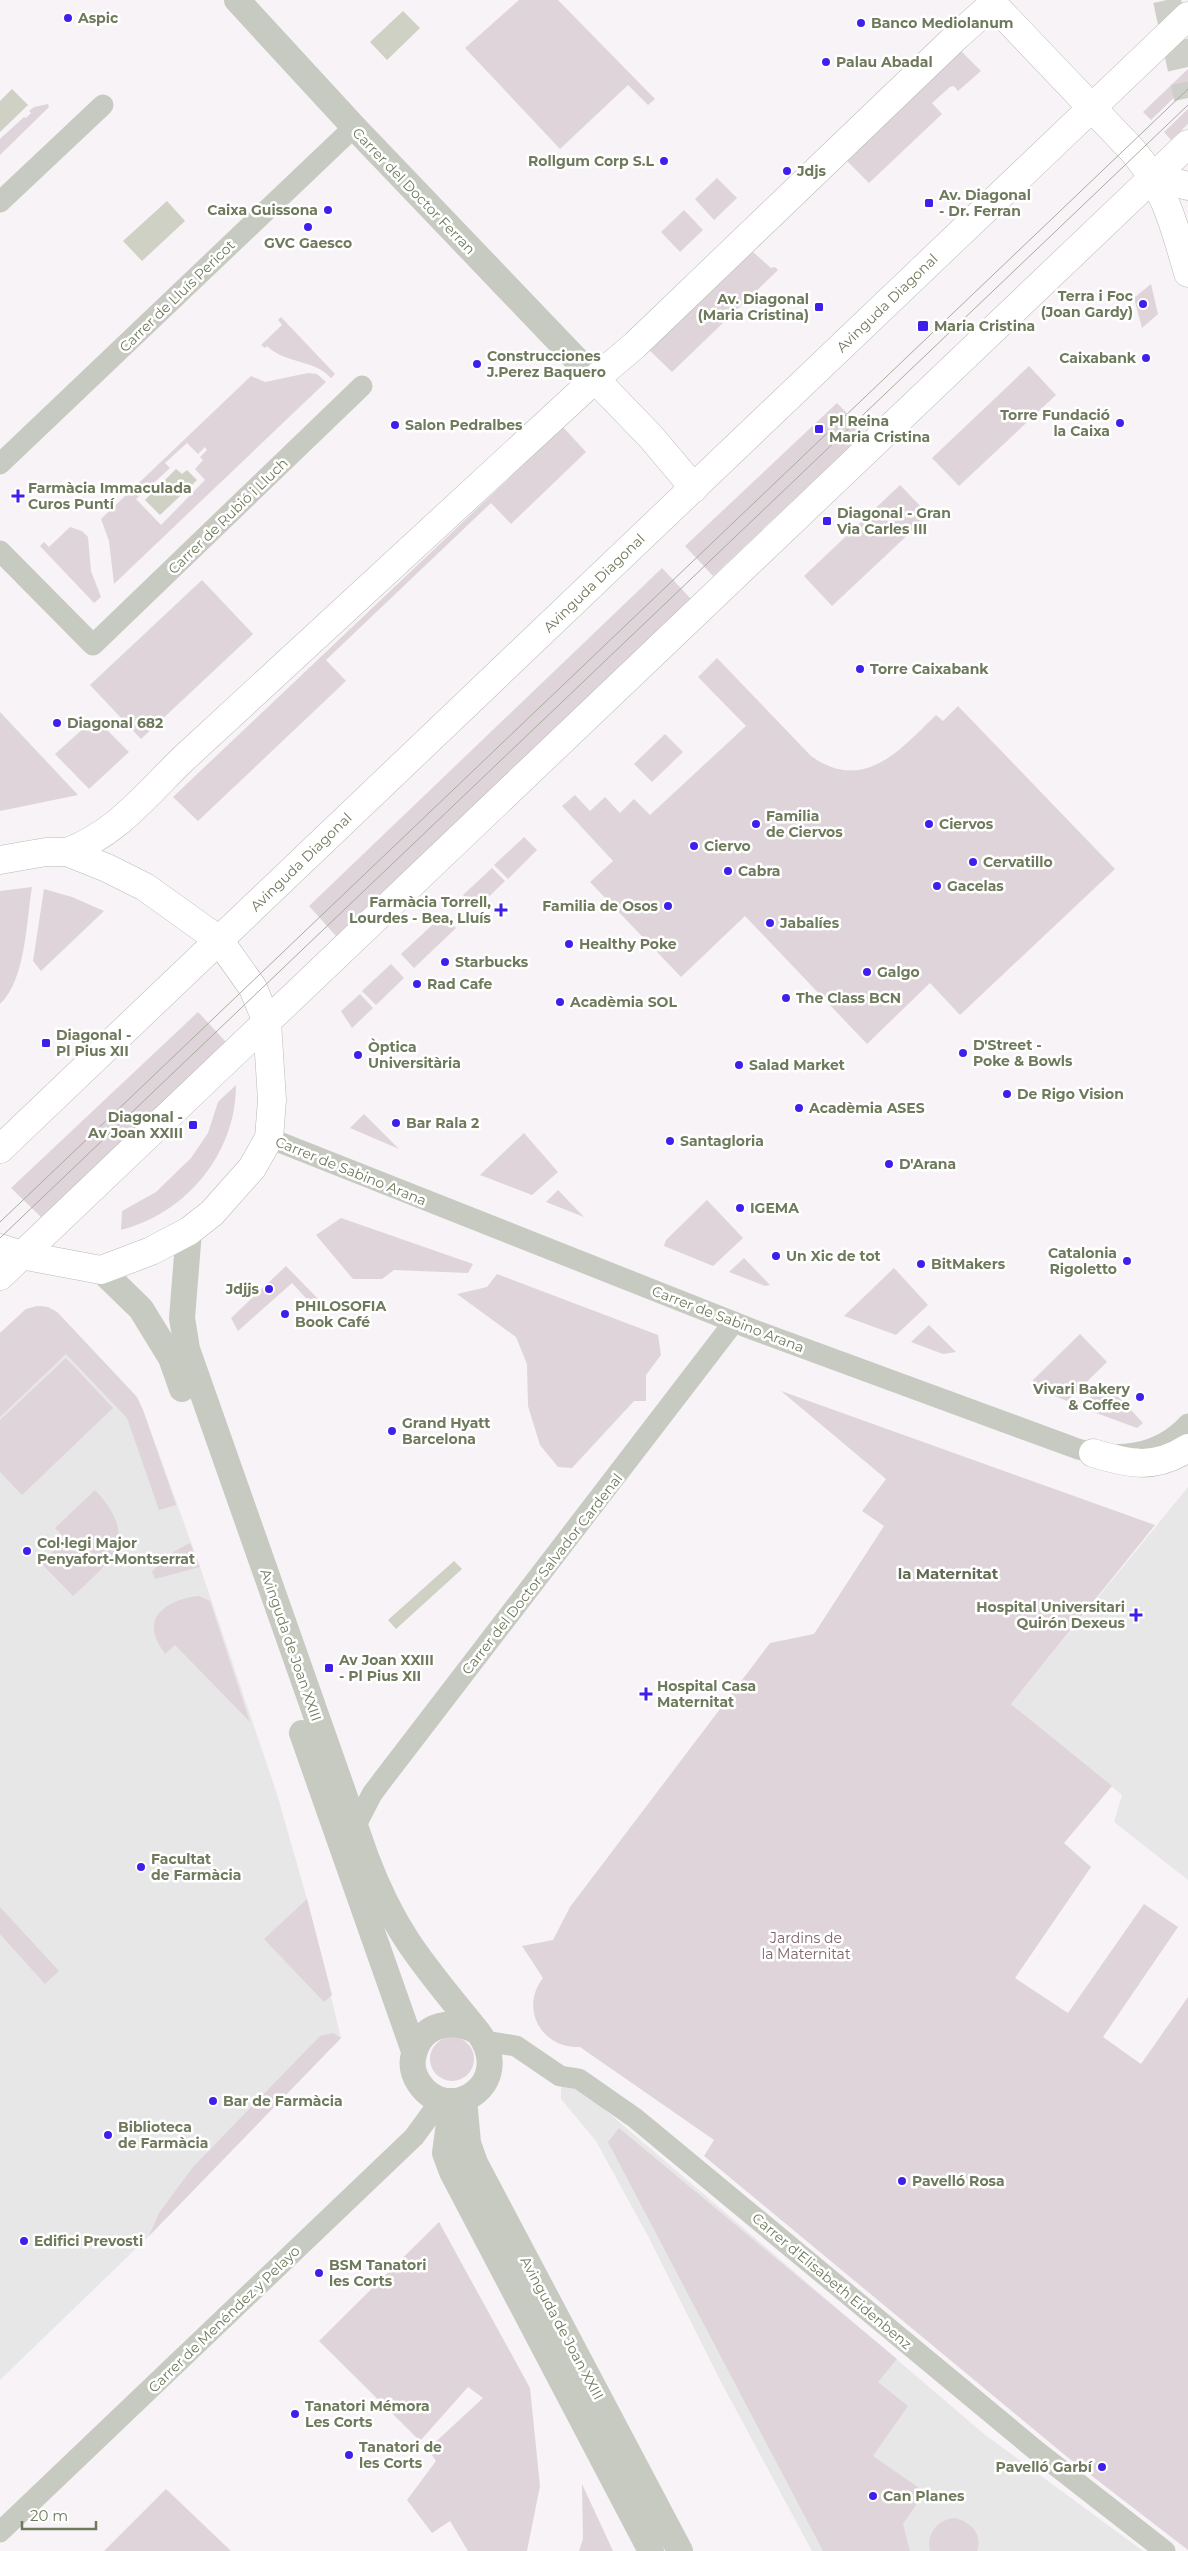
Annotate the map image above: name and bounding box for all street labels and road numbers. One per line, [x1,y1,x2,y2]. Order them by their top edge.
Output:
street label: Carrer del Doctor Ferran [349,124,479,258]
street label: Carrer de Lluís Pericot [115,236,239,356]
street label: Avinguda Diagonal [832,250,942,356]
street label: Carrer de Rubió i Lluch [164,454,292,578]
street label: Avinguda Diagonal [539,530,649,636]
street label: Avinguda Diagonal [246,809,356,915]
street label: Carrer de Sabino Arana [273,1132,429,1210]
street label: Carrer de Sabino Arana [649,1282,807,1356]
street label: Carrer del Doctor Salvador Cardenal [458,1470,626,1678]
street label: Avinguda de Joan XXIII [256,1566,326,1724]
street label: Carrer d'Elisabeth Eidenbenz [748,2209,916,2353]
street label: Carrer de Menéndez y Pelayo [144,2242,304,2396]
street label: Avinguda de Joan XXIII [516,2253,608,2403]

